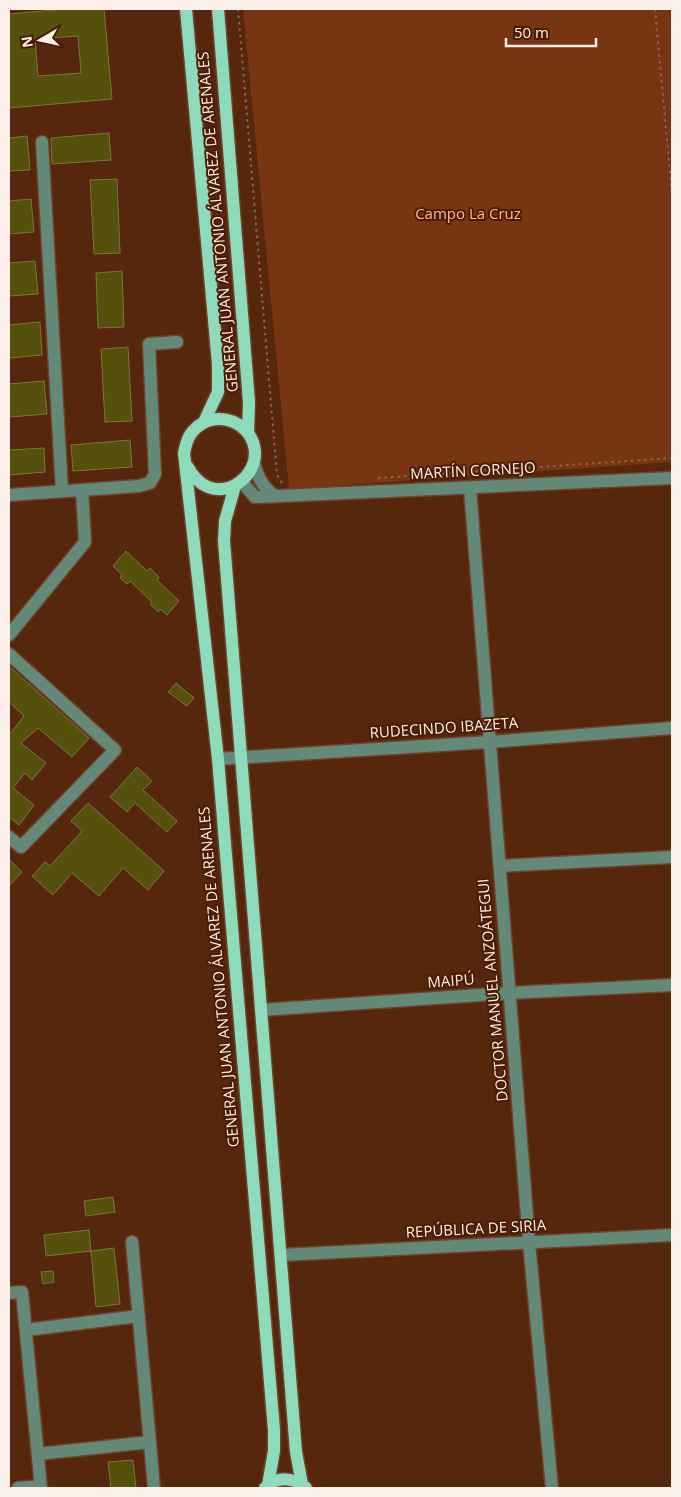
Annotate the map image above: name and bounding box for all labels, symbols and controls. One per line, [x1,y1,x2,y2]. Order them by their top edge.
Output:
north arrow [15,15,65,65]
scale bar [506,15,596,47]
text: 50 m [514,22,549,42]
text: N [16,35,37,49]
street label: GENERAL JUAN ANTONIO ÁLVAREZ DE ARENALES [192,51,242,393]
park label: Campo La Cruz [415,203,521,223]
street label: MARTÍN CORNEJO [410,457,536,483]
street label: RUDECINDO IBAZETA [369,712,519,742]
street label: GENERAL JUAN ANTONIO ÁLVAREZ DE ARENALES [193,806,243,1148]
street label: DOCTOR MANUEL ANZOÁTEGUI [472,878,512,1102]
street label: MAIPÚ [427,968,475,992]
street label: REPÚBLICA DE SIRIA [405,1214,547,1242]

